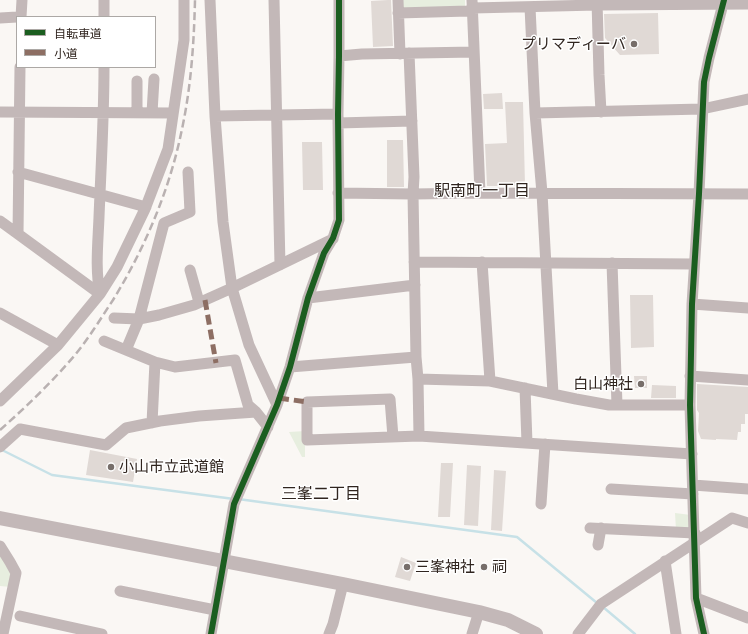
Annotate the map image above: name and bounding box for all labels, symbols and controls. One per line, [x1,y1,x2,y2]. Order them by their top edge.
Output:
legend [16,16,156,68]
text: 自転車道 [54,26,102,40]
place label: プリマディーバ [521,35,626,53]
marker: プリマディーバ [629,39,639,49]
text: 小道 [54,46,78,60]
district label: 駅南町一丁目 [434,181,530,201]
place label: 白山神社 [573,375,633,393]
marker: 白山神社 [636,379,646,389]
place label: 小山市立武道館 [119,458,224,476]
marker: 小山市立武道館 [106,462,116,472]
district label: 三峯二丁目 [281,484,361,504]
place label: 三峯神社 [415,558,475,576]
place label: 祠 [492,558,507,576]
marker: 三峯神社 [402,562,412,572]
marker: 祠 [479,562,489,572]

